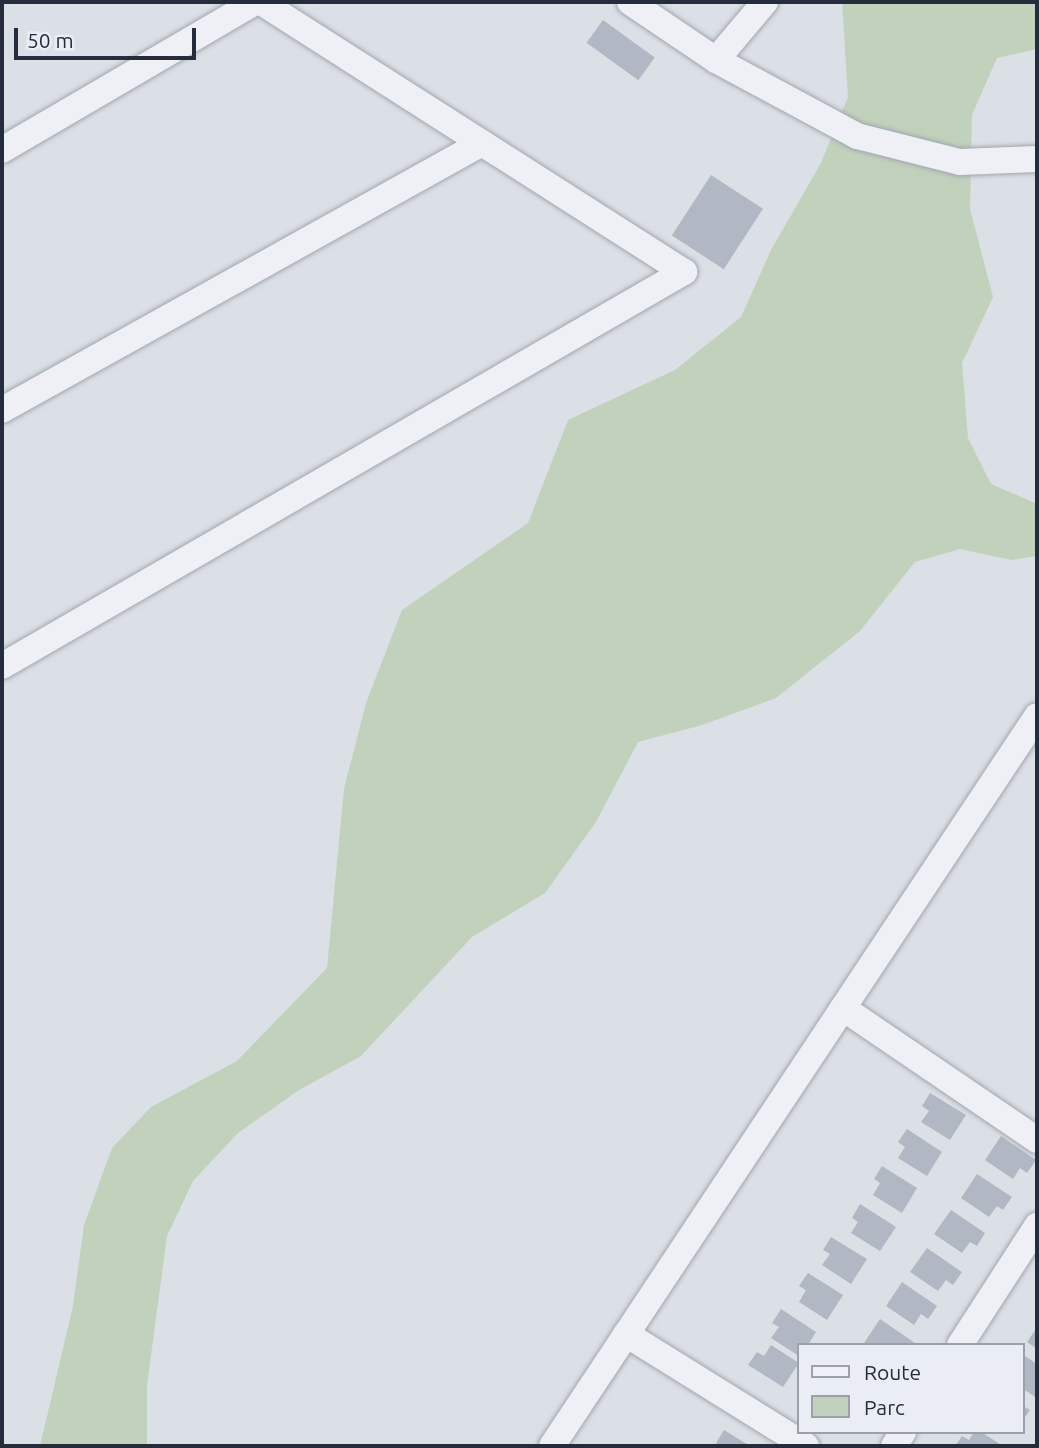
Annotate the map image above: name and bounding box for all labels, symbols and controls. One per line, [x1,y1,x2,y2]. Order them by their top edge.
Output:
scale bar [18,14,200,58]
text: 50 m [27,28,74,52]
legend [797,1343,1025,1434]
text: Route [864,1360,921,1384]
text: Parc [864,1395,905,1419]

